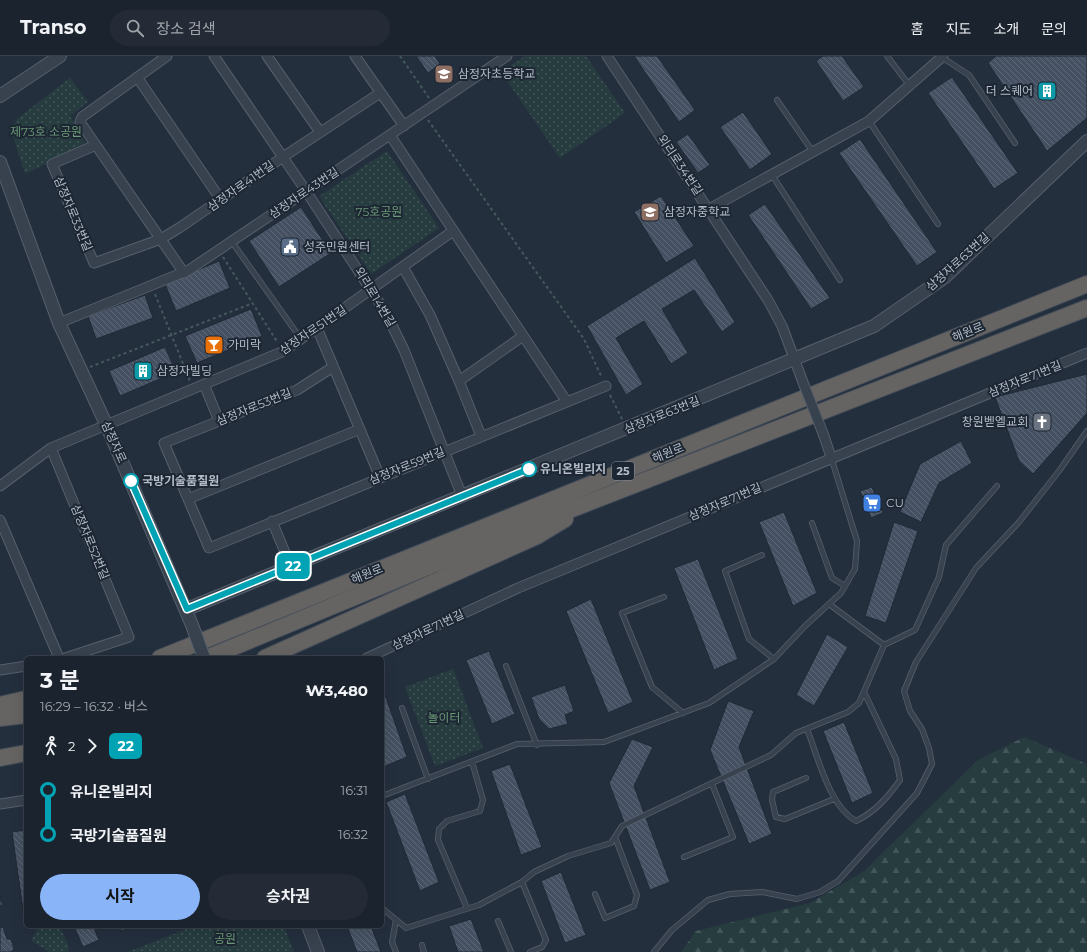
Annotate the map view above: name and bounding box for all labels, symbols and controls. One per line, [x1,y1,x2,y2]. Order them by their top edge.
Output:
search box [110,10,390,46]
text: Transo [20,16,86,39]
icon: search [124,17,146,39]
text: 장소 검색 [156,19,216,38]
text: 홈 [911,20,924,38]
text: 지도 [946,20,971,38]
text: 소개 [993,20,1019,38]
text: 문의 [1041,20,1067,38]
school or university icon: 삼정자초등학교 [433,63,455,85]
place label: 삼정자초등학교 [458,66,535,81]
building icon: 더 스퀘어 [1036,80,1058,102]
place label: 더 스퀘어 [986,83,1033,98]
park label: 제73호 소공원 [10,124,82,139]
street label: 외리로34번길 [655,132,706,198]
street label: 삼정자로41번길 [204,157,277,214]
street label: 삼정자로43번길 [266,164,341,221]
street label: 삼정자로33번길 [51,174,96,253]
school or university icon: 삼정자중학교 [639,201,661,223]
park label: 75호공원 [356,204,402,219]
place label: 삼정자중학교 [664,204,730,219]
street label: 삼정자로63번길 [923,229,993,294]
public building icon: 성주민원센터 [279,236,301,258]
place label: 성주민원센터 [304,239,370,254]
street label: 외리로14번길 [352,264,399,330]
street label: 삼정자로51번길 [276,302,349,357]
street label: 해원로 [950,318,986,345]
bar icon: 가미락 [203,334,225,356]
place label: 가미락 [228,337,261,352]
street label: 삼정자로71번길 [986,357,1064,400]
building icon: 삼정자빌딩 [132,360,154,382]
place label: 삼정자빌딩 [157,363,212,378]
street label: 삼정자로53번길 [214,385,294,428]
street label: 삼정자로63번길 [622,393,702,437]
church icon: 창원벧엘교회 [1031,411,1053,433]
place label: 창원벧엘교회 [962,414,1028,429]
street label: 삼정자로 [99,419,130,465]
street label: 해원로 [650,439,686,466]
street label: 삼정자로59번길 [367,444,447,488]
marker: 유니온빌리지 [521,461,537,477]
place label: 유니온빌리지 [540,461,606,476]
road number: 25 [612,462,634,480]
marker: 국방기술품질원 [123,473,139,489]
place label: 국방기술품질원 [142,473,219,488]
street label: 삼정자로71번길 [686,479,764,524]
supermarket icon: CU [861,492,883,514]
place label: CU [886,495,904,510]
street label: 삼정자로52번길 [68,502,113,581]
line badge: 22 [275,553,311,579]
text: 22 [285,557,301,575]
street label: 해원로 [349,560,385,587]
street label: 삼정자로71번길 [389,606,466,653]
text: 3 분 [40,667,80,694]
text: ₩3,480 [306,681,368,700]
text: 16:29 – 16:32 · 버스 [40,698,148,714]
park label: 놀이터 [427,710,461,725]
icon: walk [40,735,62,757]
icon: forward [81,735,103,757]
text: 22 [117,737,134,755]
text: 2 [68,738,75,754]
text: 유니온빌리지 [70,782,153,801]
text: 16:31 [341,782,368,798]
text: 국방기술품질원 [70,826,167,845]
text: 16:32 [338,826,368,842]
button: 시작 [40,874,200,920]
button: 승차권 [208,874,368,920]
park label: 공원 [214,931,236,946]

